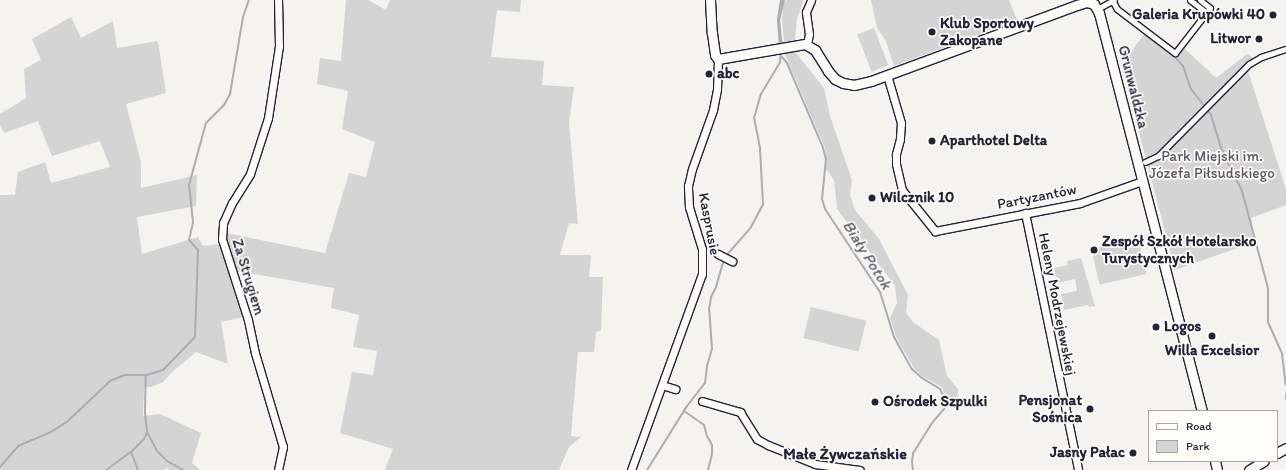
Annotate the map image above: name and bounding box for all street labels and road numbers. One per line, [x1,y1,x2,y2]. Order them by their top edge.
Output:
street label: Grunwaldzka [1114,44,1152,130]
street label: Partyzantów [996,180,1078,214]
street label: Kasprusie [694,191,724,257]
street label: Heleny Modrzejewskiej [1034,231,1080,377]
street label: Za Strugiem [228,237,268,317]

